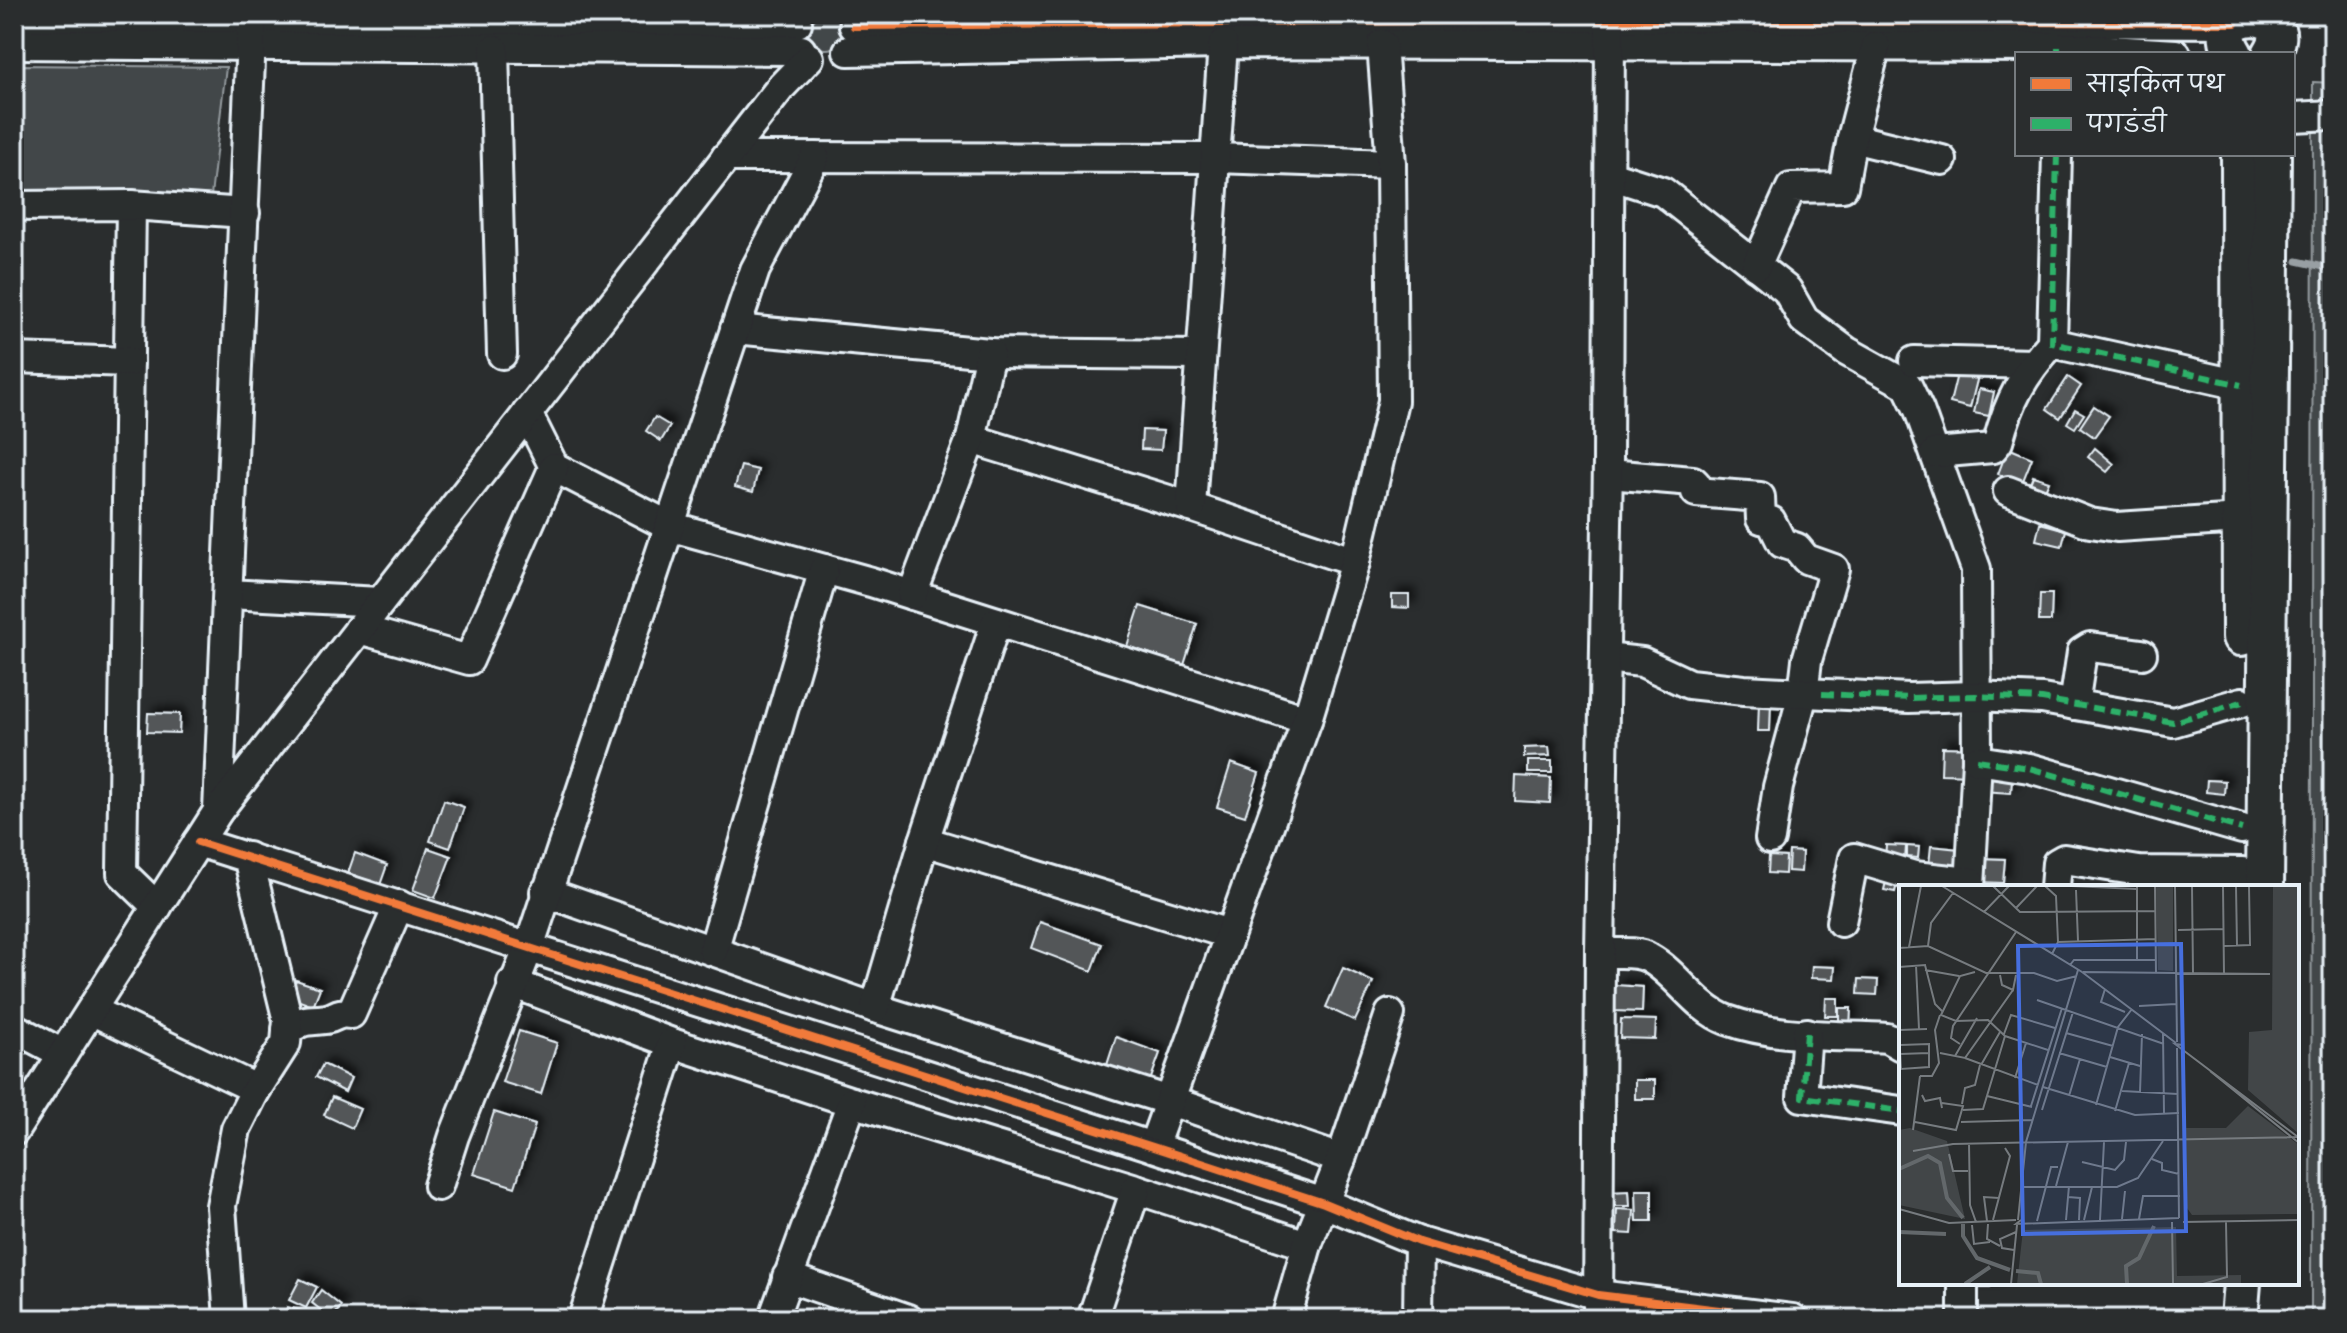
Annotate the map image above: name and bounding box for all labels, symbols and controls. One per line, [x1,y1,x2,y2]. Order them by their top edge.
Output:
legend [2015,52,2295,156]
text: साइकिल पथ [2085,66,2226,99]
text: पगडंडी [2085,106,2168,139]
inset map [1899,885,2299,1285]

